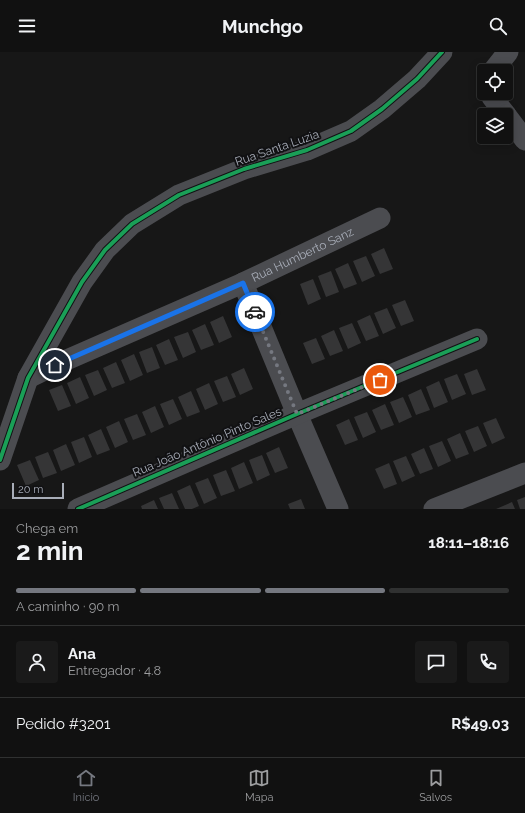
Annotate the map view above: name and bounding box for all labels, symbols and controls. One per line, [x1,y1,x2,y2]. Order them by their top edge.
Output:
icon: menu [16,15,38,37]
icon: search [487,15,509,37]
text: Munchgo [222,16,303,37]
map controls [477,64,513,144]
button: locate [477,64,513,100]
button: layers [477,108,513,144]
street label: Rua Santa Luzia [233,127,321,169]
street label: Rua Humberto Sanz [249,225,356,285]
courier [235,292,275,332]
icon: car [244,301,266,323]
pin [38,348,72,382]
icon: home [44,354,66,376]
pin [363,363,397,397]
icon: bag [369,369,391,391]
street label: Rua João Antônio Pinto Sales [130,404,284,480]
scale bar [12,481,64,500]
text: 20 m [18,483,43,496]
text: Chega em [16,521,78,536]
text: 18:11–18:16 [428,534,509,552]
text: 2 min [16,536,83,566]
text: A caminho · 90 m [16,599,120,614]
button: person [16,641,58,683]
button: chat [415,641,457,683]
button: phone [467,641,509,683]
text: Ana [68,645,96,663]
text: Entregador · 4.8 [68,663,161,678]
text: Pedido #3201 [16,715,110,733]
text: R$49.03 [451,715,509,733]
tab: Início [73,767,99,804]
tab: Mapa [245,767,273,804]
tab: Salvos [419,767,452,804]

